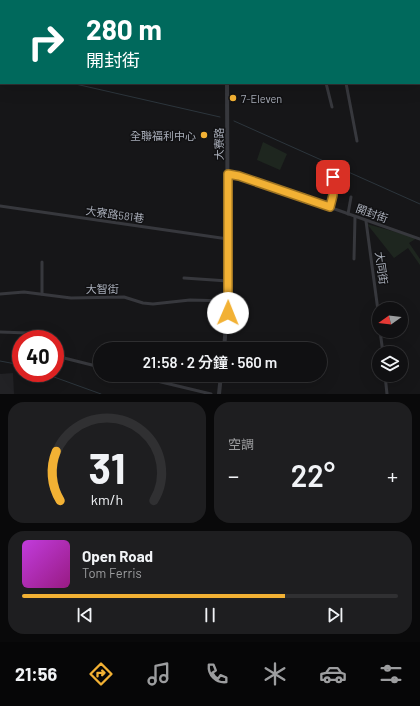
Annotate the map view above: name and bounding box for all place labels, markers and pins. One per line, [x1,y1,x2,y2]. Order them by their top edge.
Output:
place label: 7-Eleven [241,92,282,105]
marker: 7-Eleven [228,93,238,103]
place label: 全聯福利中心 [130,129,196,142]
marker: 全聯福利中心 [199,130,209,140]
pin [316,160,350,194]

